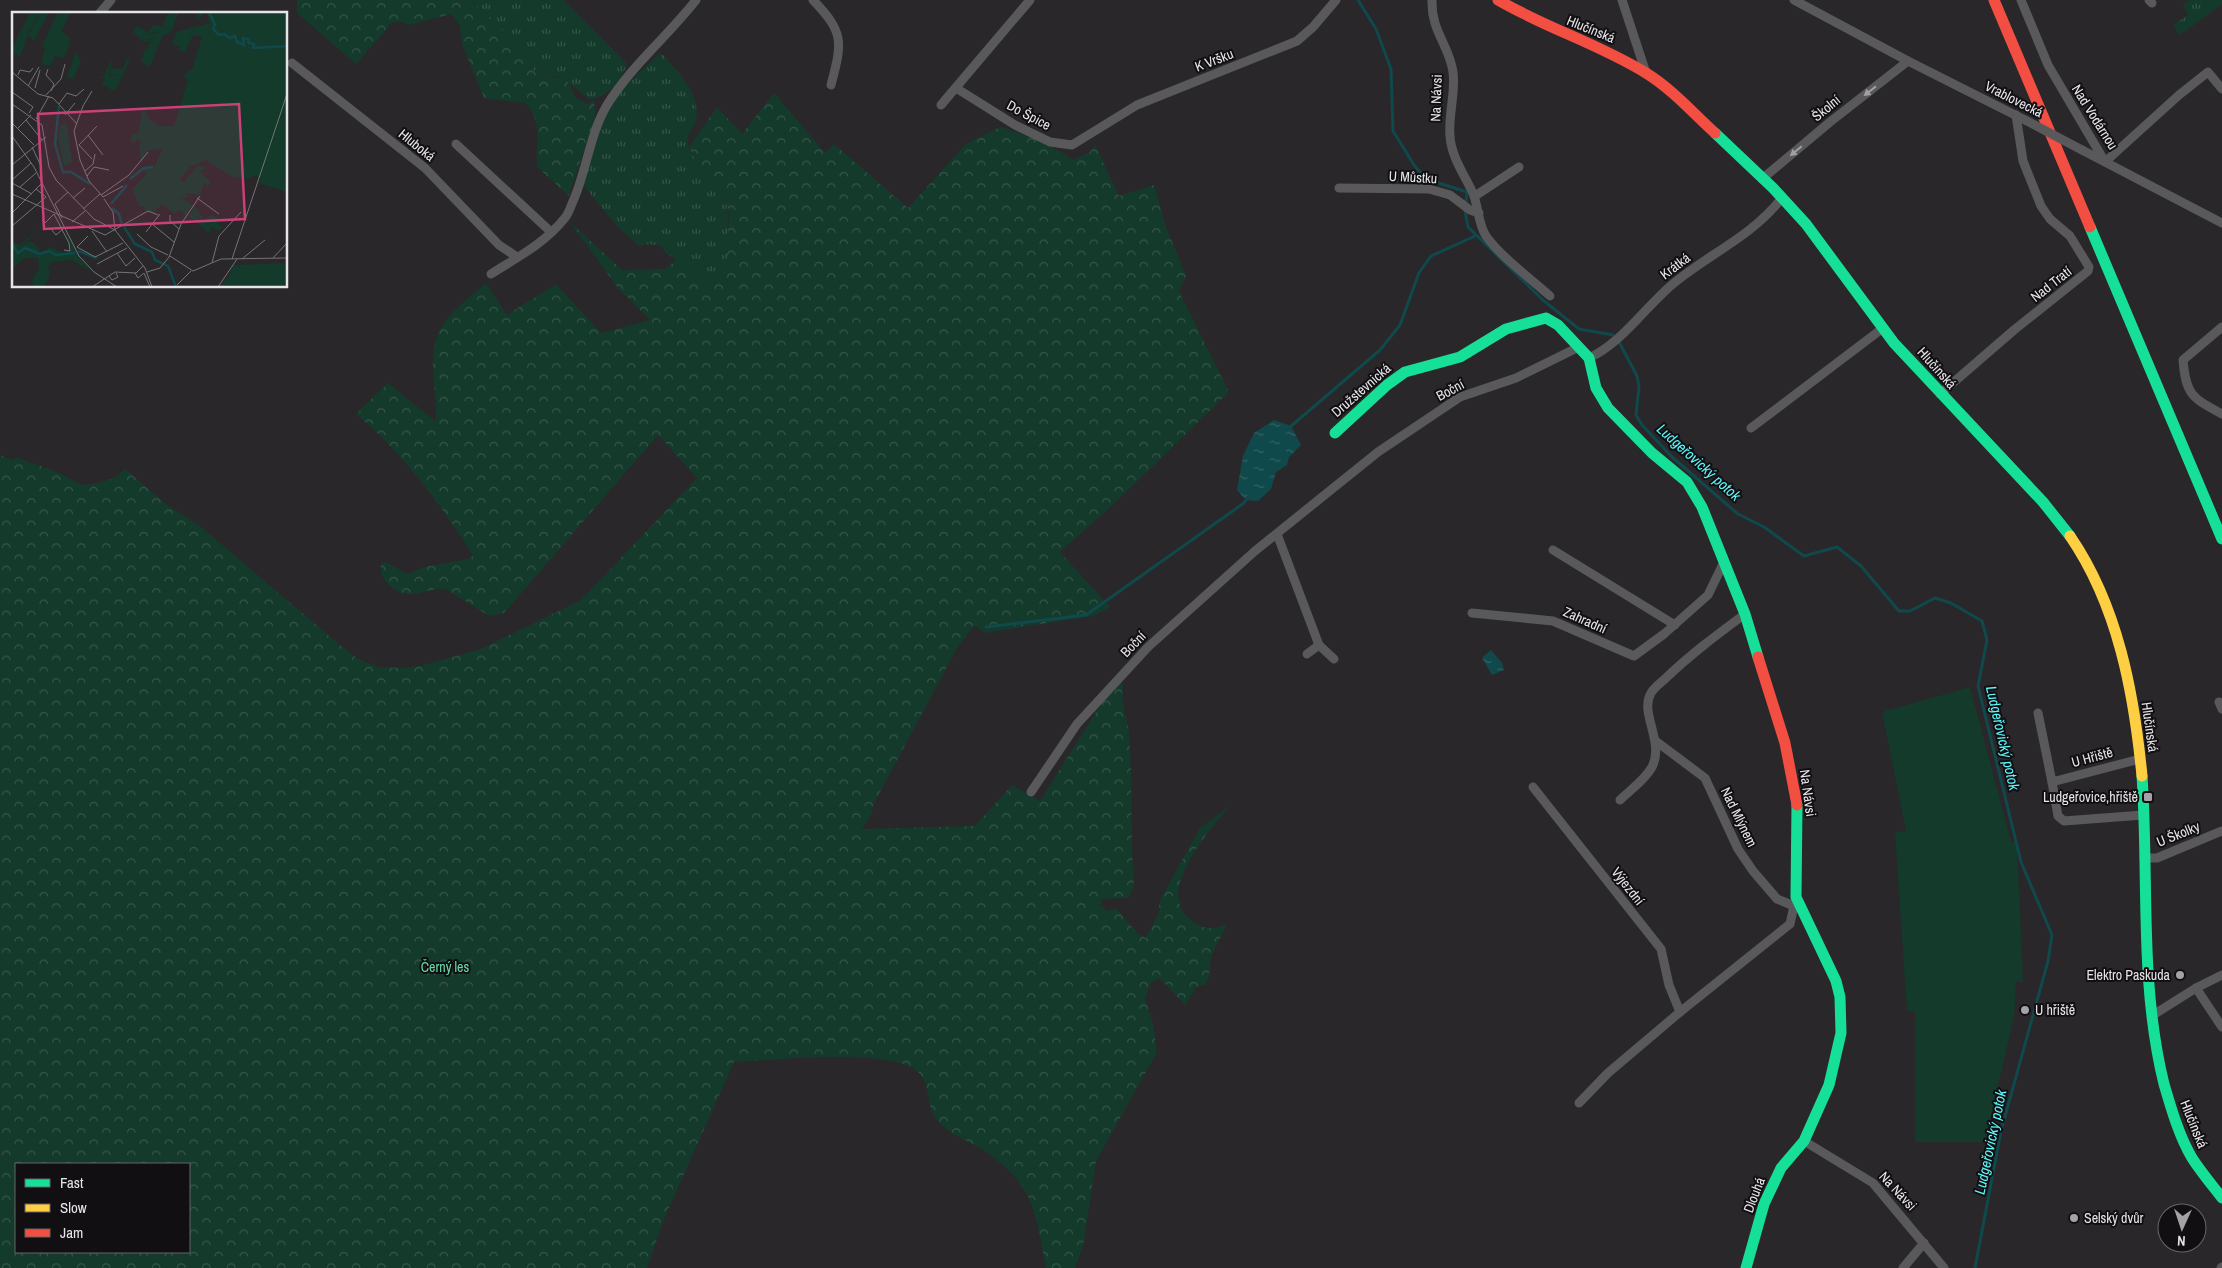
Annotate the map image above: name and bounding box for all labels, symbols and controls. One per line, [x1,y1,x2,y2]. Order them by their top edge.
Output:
street label: Hlučínská [1564,11,1618,47]
inset map [12,12,288,288]
street label: K Vršku [1192,44,1236,76]
street label: Na Návsi [1426,74,1446,122]
street label: Vrablovecká [1982,77,2047,122]
street label: Nad Vodárnou [2068,81,2122,153]
one-way arrow [1864,86,1877,97]
street label: Školní [1808,90,1845,125]
street label: Do Špice [1004,96,1054,134]
street label: Hluboká [395,125,440,166]
one-way arrow [1789,145,1802,156]
street label: U Můstku [1388,167,1438,187]
street label: Krátká [1656,248,1694,283]
street label: Nad Tratí [2027,262,2076,306]
street label: Hlučínská [1913,343,1961,393]
street label: Družstevnická [1328,359,1395,421]
street label: Boční [1433,375,1468,405]
water label: Ludgeřovický potok [1652,419,1746,506]
street label: Zahradní [1560,602,1610,638]
street label: Boční [1116,627,1150,661]
water label: Ludgeřovický potok [1981,684,2025,793]
street label: Hlučínská [2138,701,2163,754]
street label: U Hřiště [2069,743,2115,771]
street label: Na Návsi [1796,768,1820,818]
street label: Nad Mlýnem [1717,784,1761,850]
place label: Ludgeřovice,hřiště [2043,788,2138,806]
marker: Ludgeřovice,hřiště [2142,791,2154,803]
street label: U Školky [2154,817,2203,851]
street label: Výjezdní [1607,863,1649,909]
park label: Černý les [421,958,469,976]
place label: Elektro Paskuda [2086,966,2171,984]
marker: Elektro Paskuda [2174,969,2186,981]
place label: U hřiště [2035,1001,2075,1019]
marker: U hřiště [2019,1004,2031,1016]
water label: Ludgeřovický potok [1969,1087,2012,1196]
street label: Hlučínská [2176,1097,2212,1151]
legend [15,1163,190,1253]
street label: Na Návsi [1875,1168,1921,1214]
text: Fast [60,1172,84,1193]
street label: Dlouhá [1739,1174,1769,1215]
text: Slow [60,1197,87,1218]
north arrow [2157,1203,2207,1253]
place label: Selský dvůr [2084,1209,2144,1227]
marker: Selský dvůr [2068,1212,2080,1224]
text: Jam [60,1222,83,1243]
text: N [2177,1232,2186,1250]

